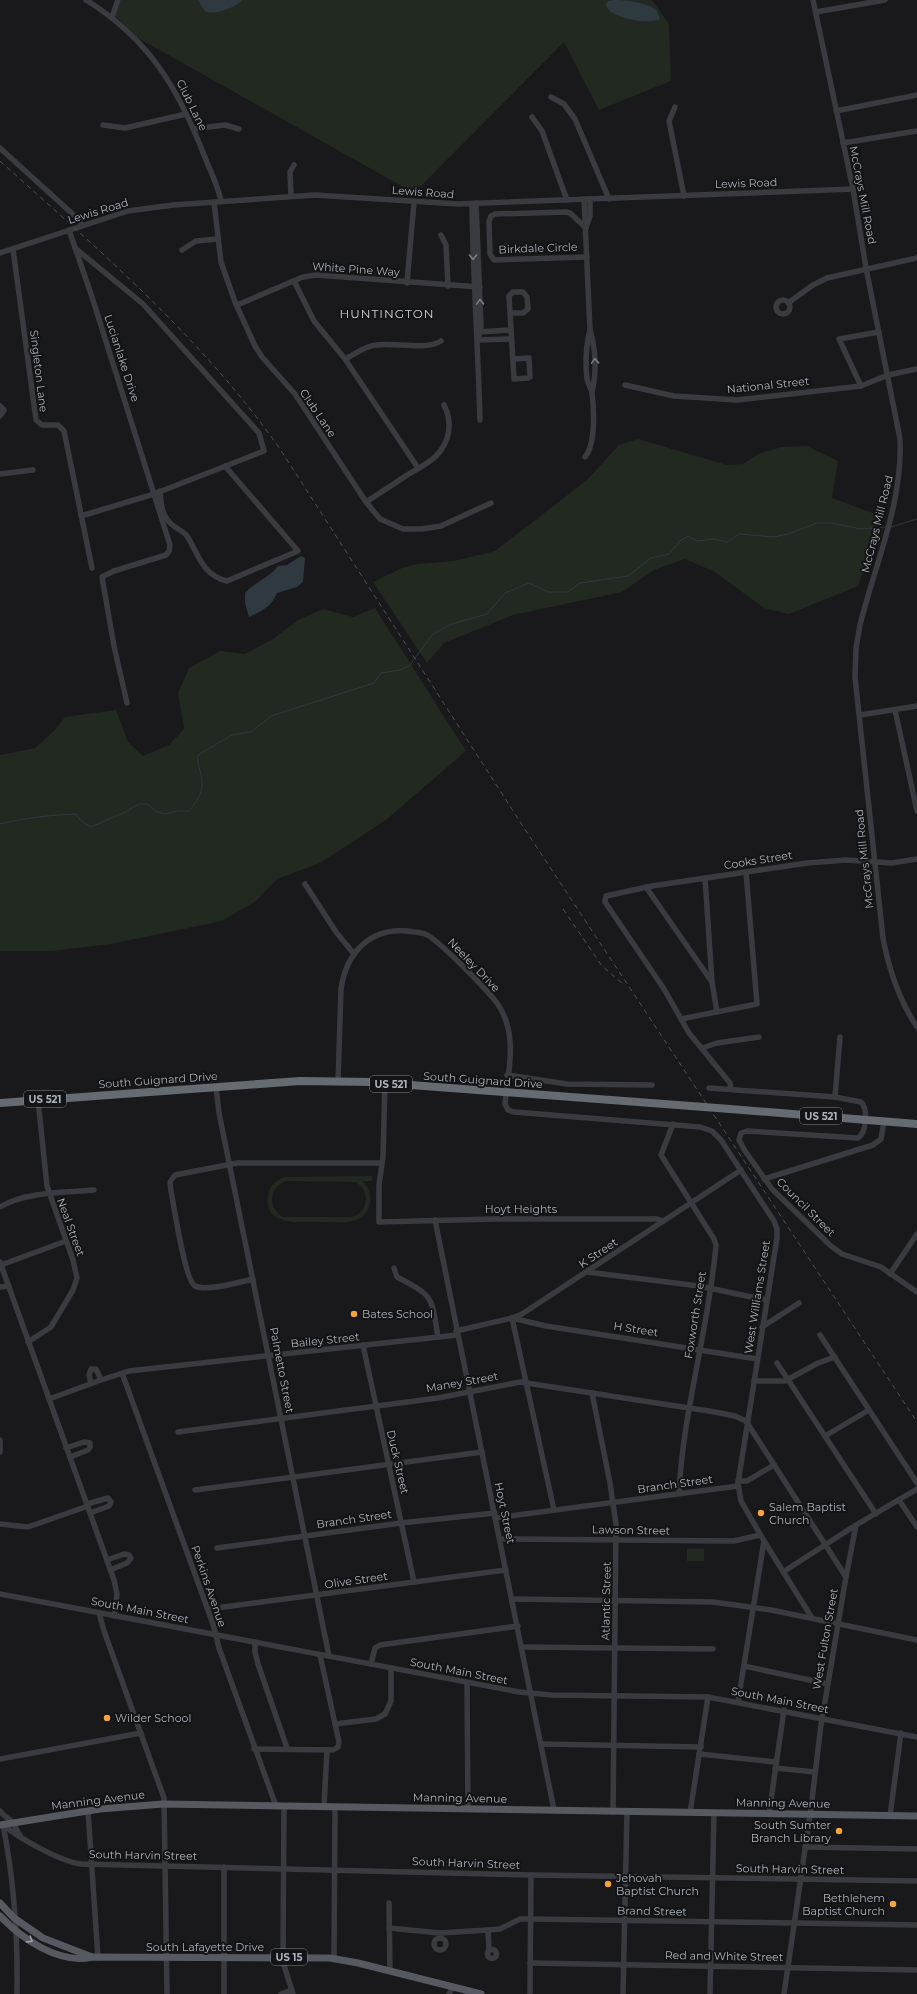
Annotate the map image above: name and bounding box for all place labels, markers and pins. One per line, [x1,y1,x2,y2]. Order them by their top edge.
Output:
place label: Bates School [362,1307,433,1321]
marker: Bates School [349,1309,359,1319]
place label: Salem Baptist Church [769,1500,846,1527]
marker: Salem Baptist Church [756,1508,766,1518]
place label: Wilder School [115,1711,191,1725]
marker: Wilder School [102,1713,112,1723]
place label: South Sumter Branch Library [751,1818,831,1845]
marker: South Sumter Branch Library [834,1826,844,1836]
place label: Jehovah Baptist Church [615,1871,699,1898]
marker: Jehovah Baptist Church [603,1879,613,1889]
place label: Bethlehem Baptist Church [802,1891,885,1918]
marker: Bethlehem Baptist Church [888,1899,898,1909]

